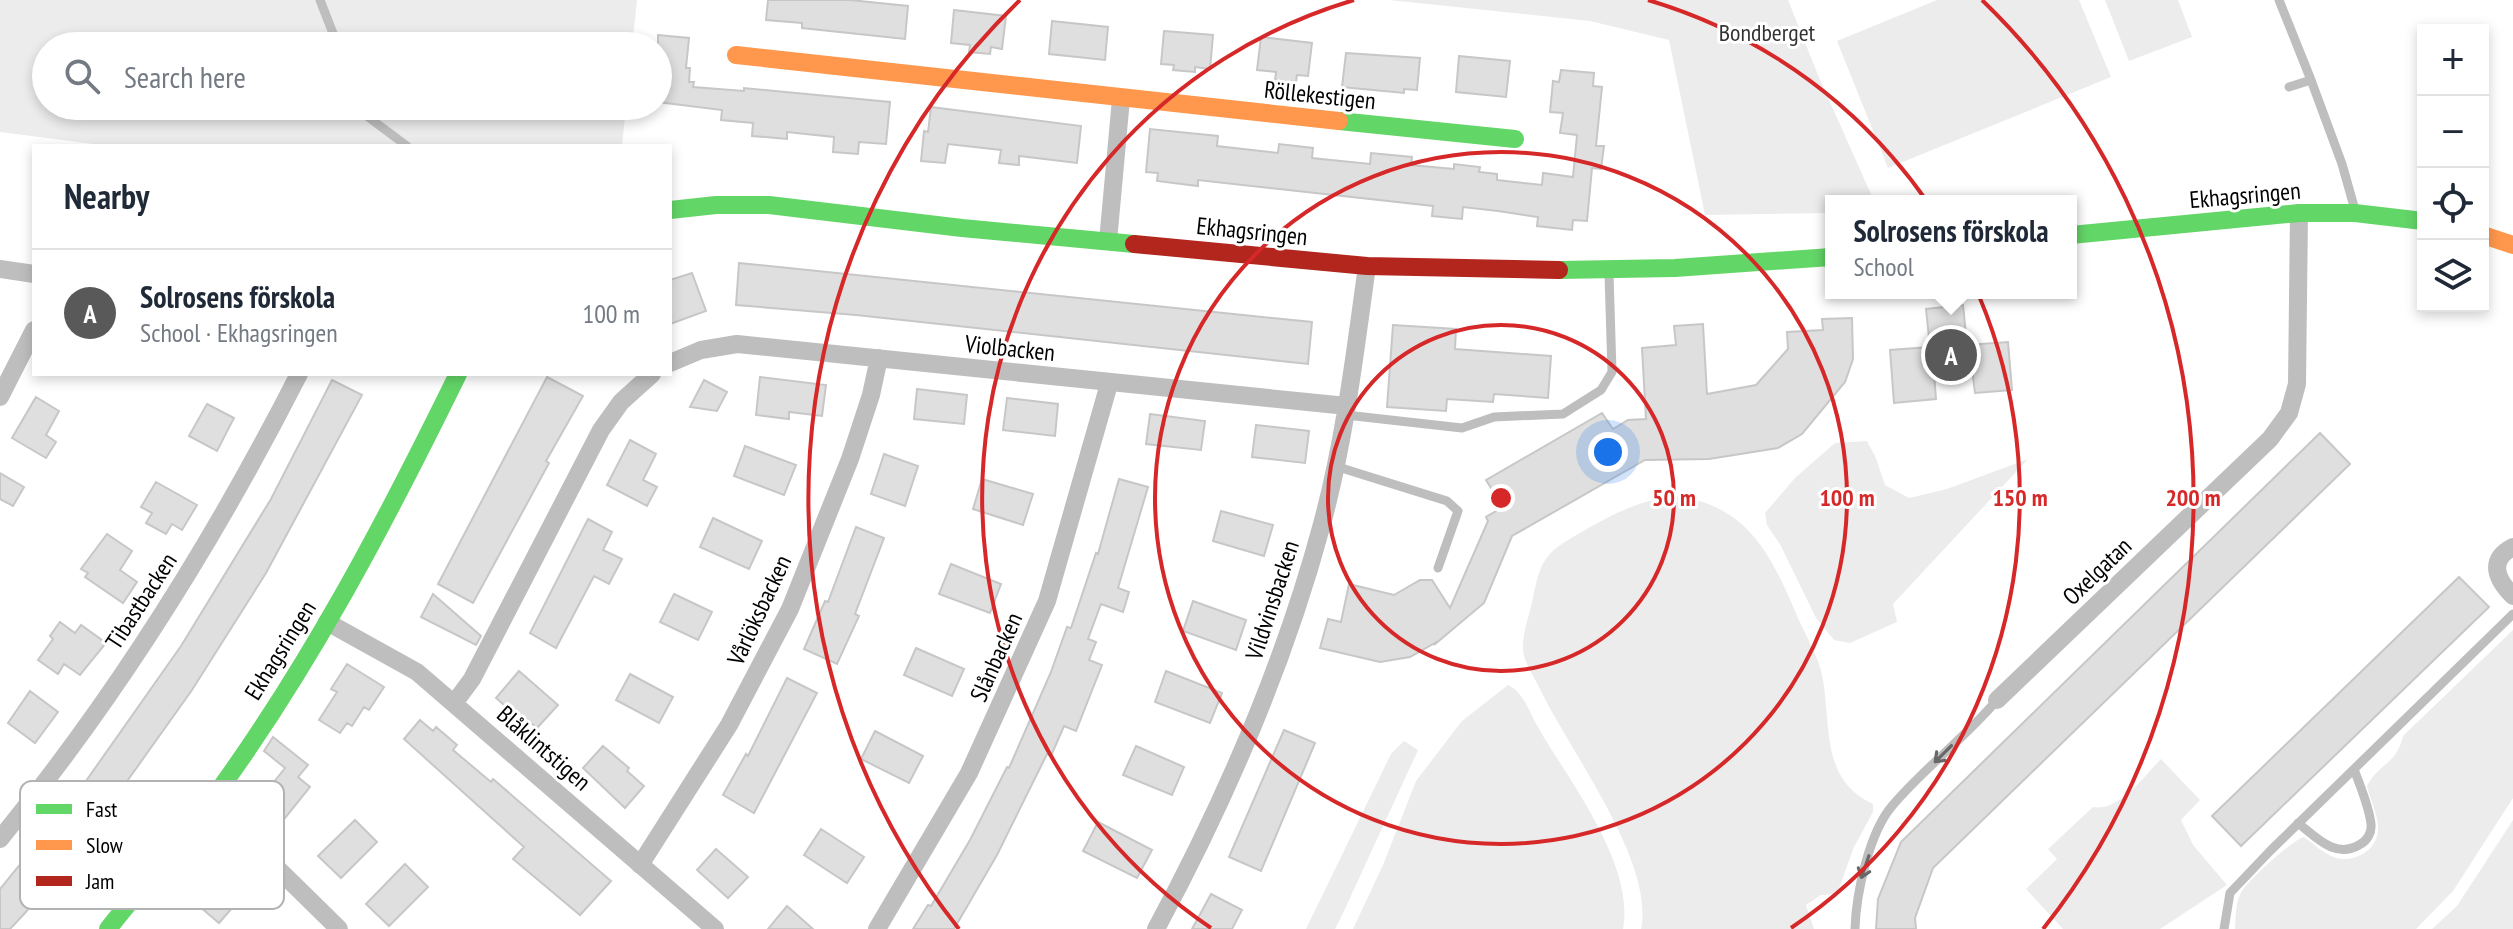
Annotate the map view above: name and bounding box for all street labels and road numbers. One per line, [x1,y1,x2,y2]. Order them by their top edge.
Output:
street label: Röllekestigen [1263,74,1377,116]
street label: Ekhagsringen [2188,175,2302,215]
street label: Ekhagsringen [1195,210,1309,252]
street label: Violbacken [962,328,1057,368]
street label: Oxelgatan [2056,531,2138,611]
street label: Vildvinsbacken [1238,536,1306,664]
street label: Tibastbacken [98,547,184,655]
street label: Vårlöksbacken [720,550,798,671]
street label: Ekhagsringen [237,595,323,705]
street label: Slånbacken [963,608,1029,706]
street label: Blåklintstigen [491,699,597,797]

